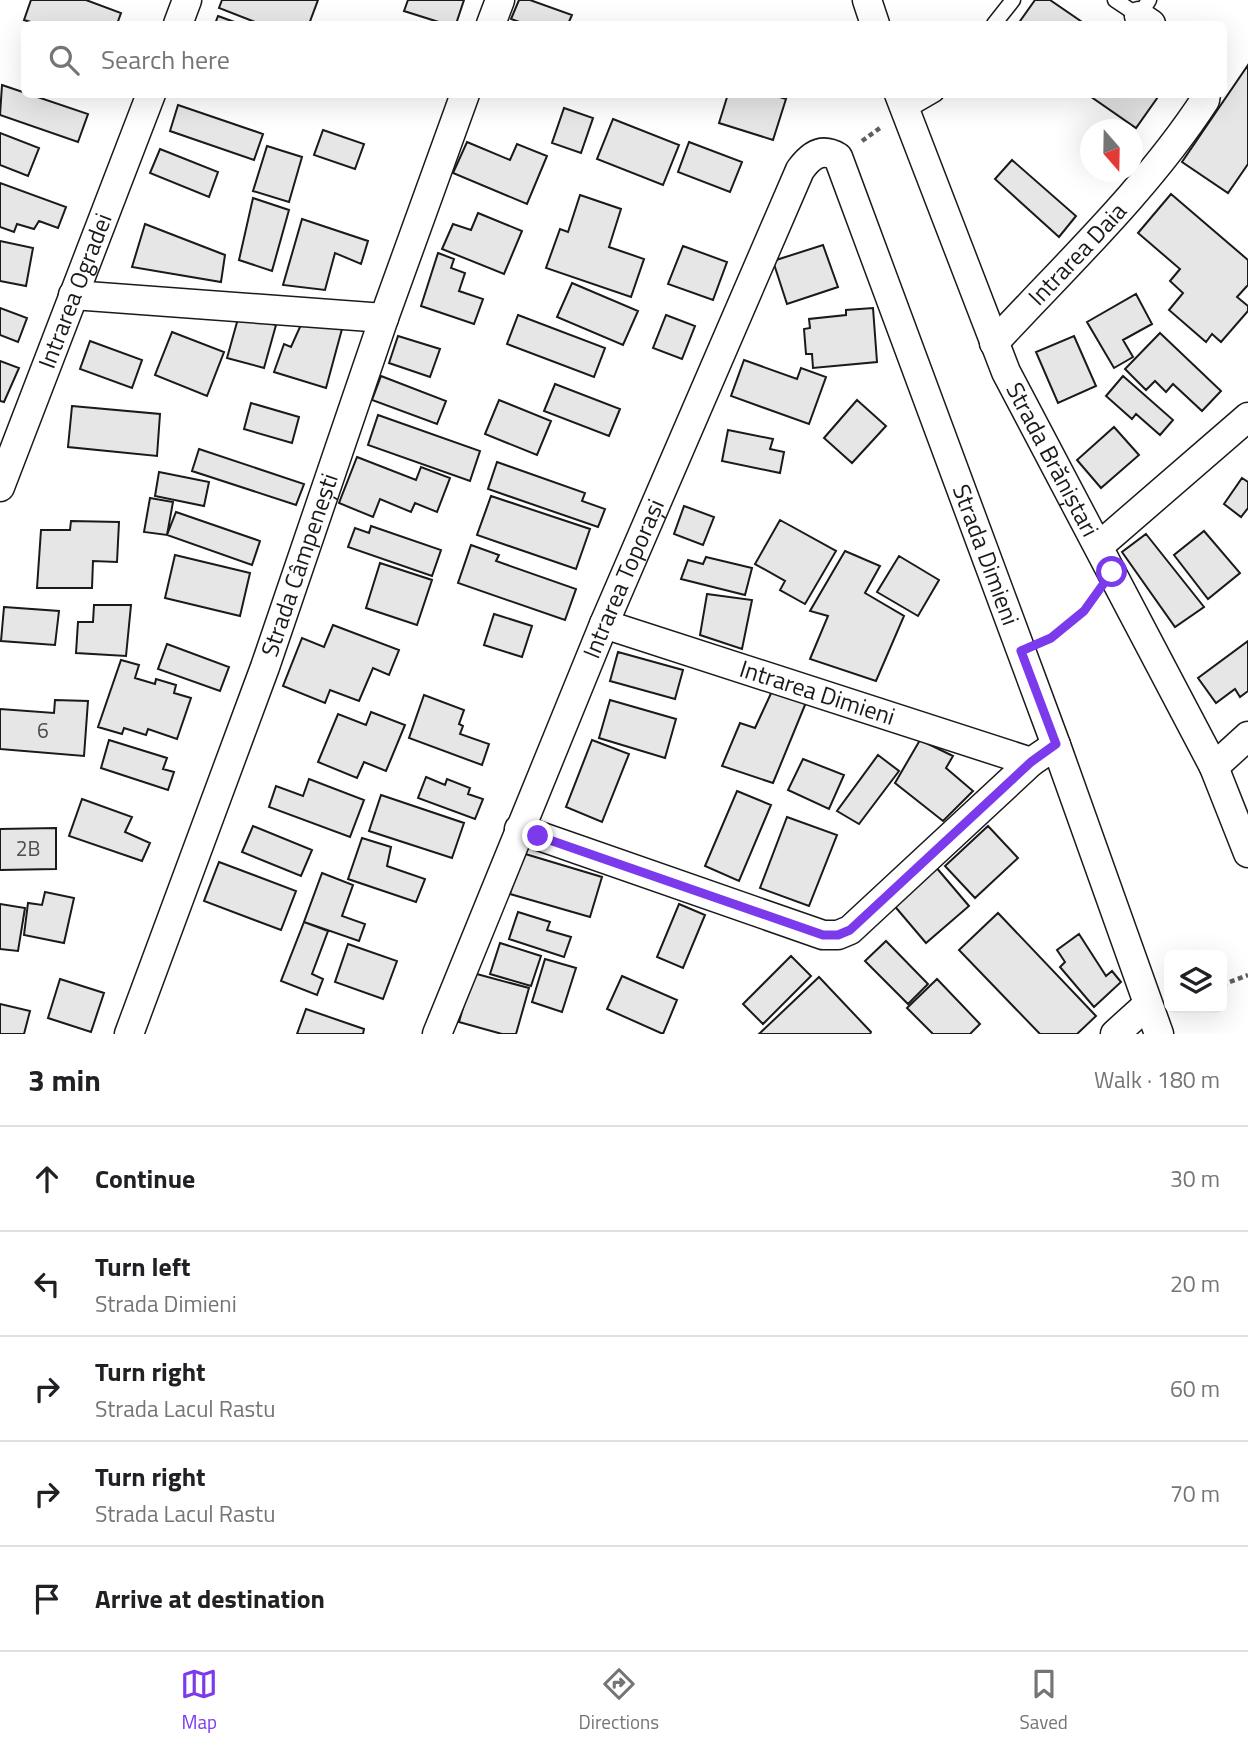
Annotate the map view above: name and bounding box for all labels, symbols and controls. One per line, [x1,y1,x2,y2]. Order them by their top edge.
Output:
search box [21,21,1227,98]
text: Search here [101,40,230,79]
icon: search [45,41,83,79]
north arrow [1080,119,1143,182]
street label: Intrarea Daia [1019,194,1135,313]
street label: Intrarea Ogradei [28,208,121,373]
street label: Strada Brăniștari [998,376,1109,543]
street label: Strada Câmpenești [251,468,347,661]
street label: Strada Dimieni [944,479,1029,630]
street label: Intrarea Toporași [573,493,673,664]
route start [1096,556,1127,587]
street label: Intrarea Dimieni [735,650,900,734]
house number: 6 [37,714,49,746]
route end [522,820,553,851]
house number: 2B [16,832,40,864]
map controls [1164,950,1227,1013]
button: layers [1164,950,1227,1013]
text: 3 min [28,1057,101,1103]
text: Walk · 180 m [1094,1062,1220,1097]
text: Continue [95,1159,195,1198]
icon: ahead [28,1160,66,1198]
text: 30 m [1170,1161,1220,1196]
text: Turn left [95,1247,190,1286]
icon: left [28,1265,66,1303]
text: 20 m [1170,1266,1220,1301]
text: Strada Dimieni [95,1286,237,1321]
text: Turn right [95,1352,206,1391]
icon: right [28,1370,66,1408]
text: 60 m [1170,1371,1220,1406]
text: Strada Lacul Rastu [95,1391,275,1426]
text: Turn right [95,1457,206,1496]
icon: right [28,1475,66,1513]
text: 70 m [1170,1476,1220,1511]
text: Strada Lacul Rastu [95,1496,275,1531]
text: Arrive at destination [95,1579,325,1618]
icon: arrive [28,1580,66,1618]
tab: Map [180,1665,218,1736]
tab: Directions [579,1665,659,1736]
tab: Saved [1019,1665,1068,1736]

